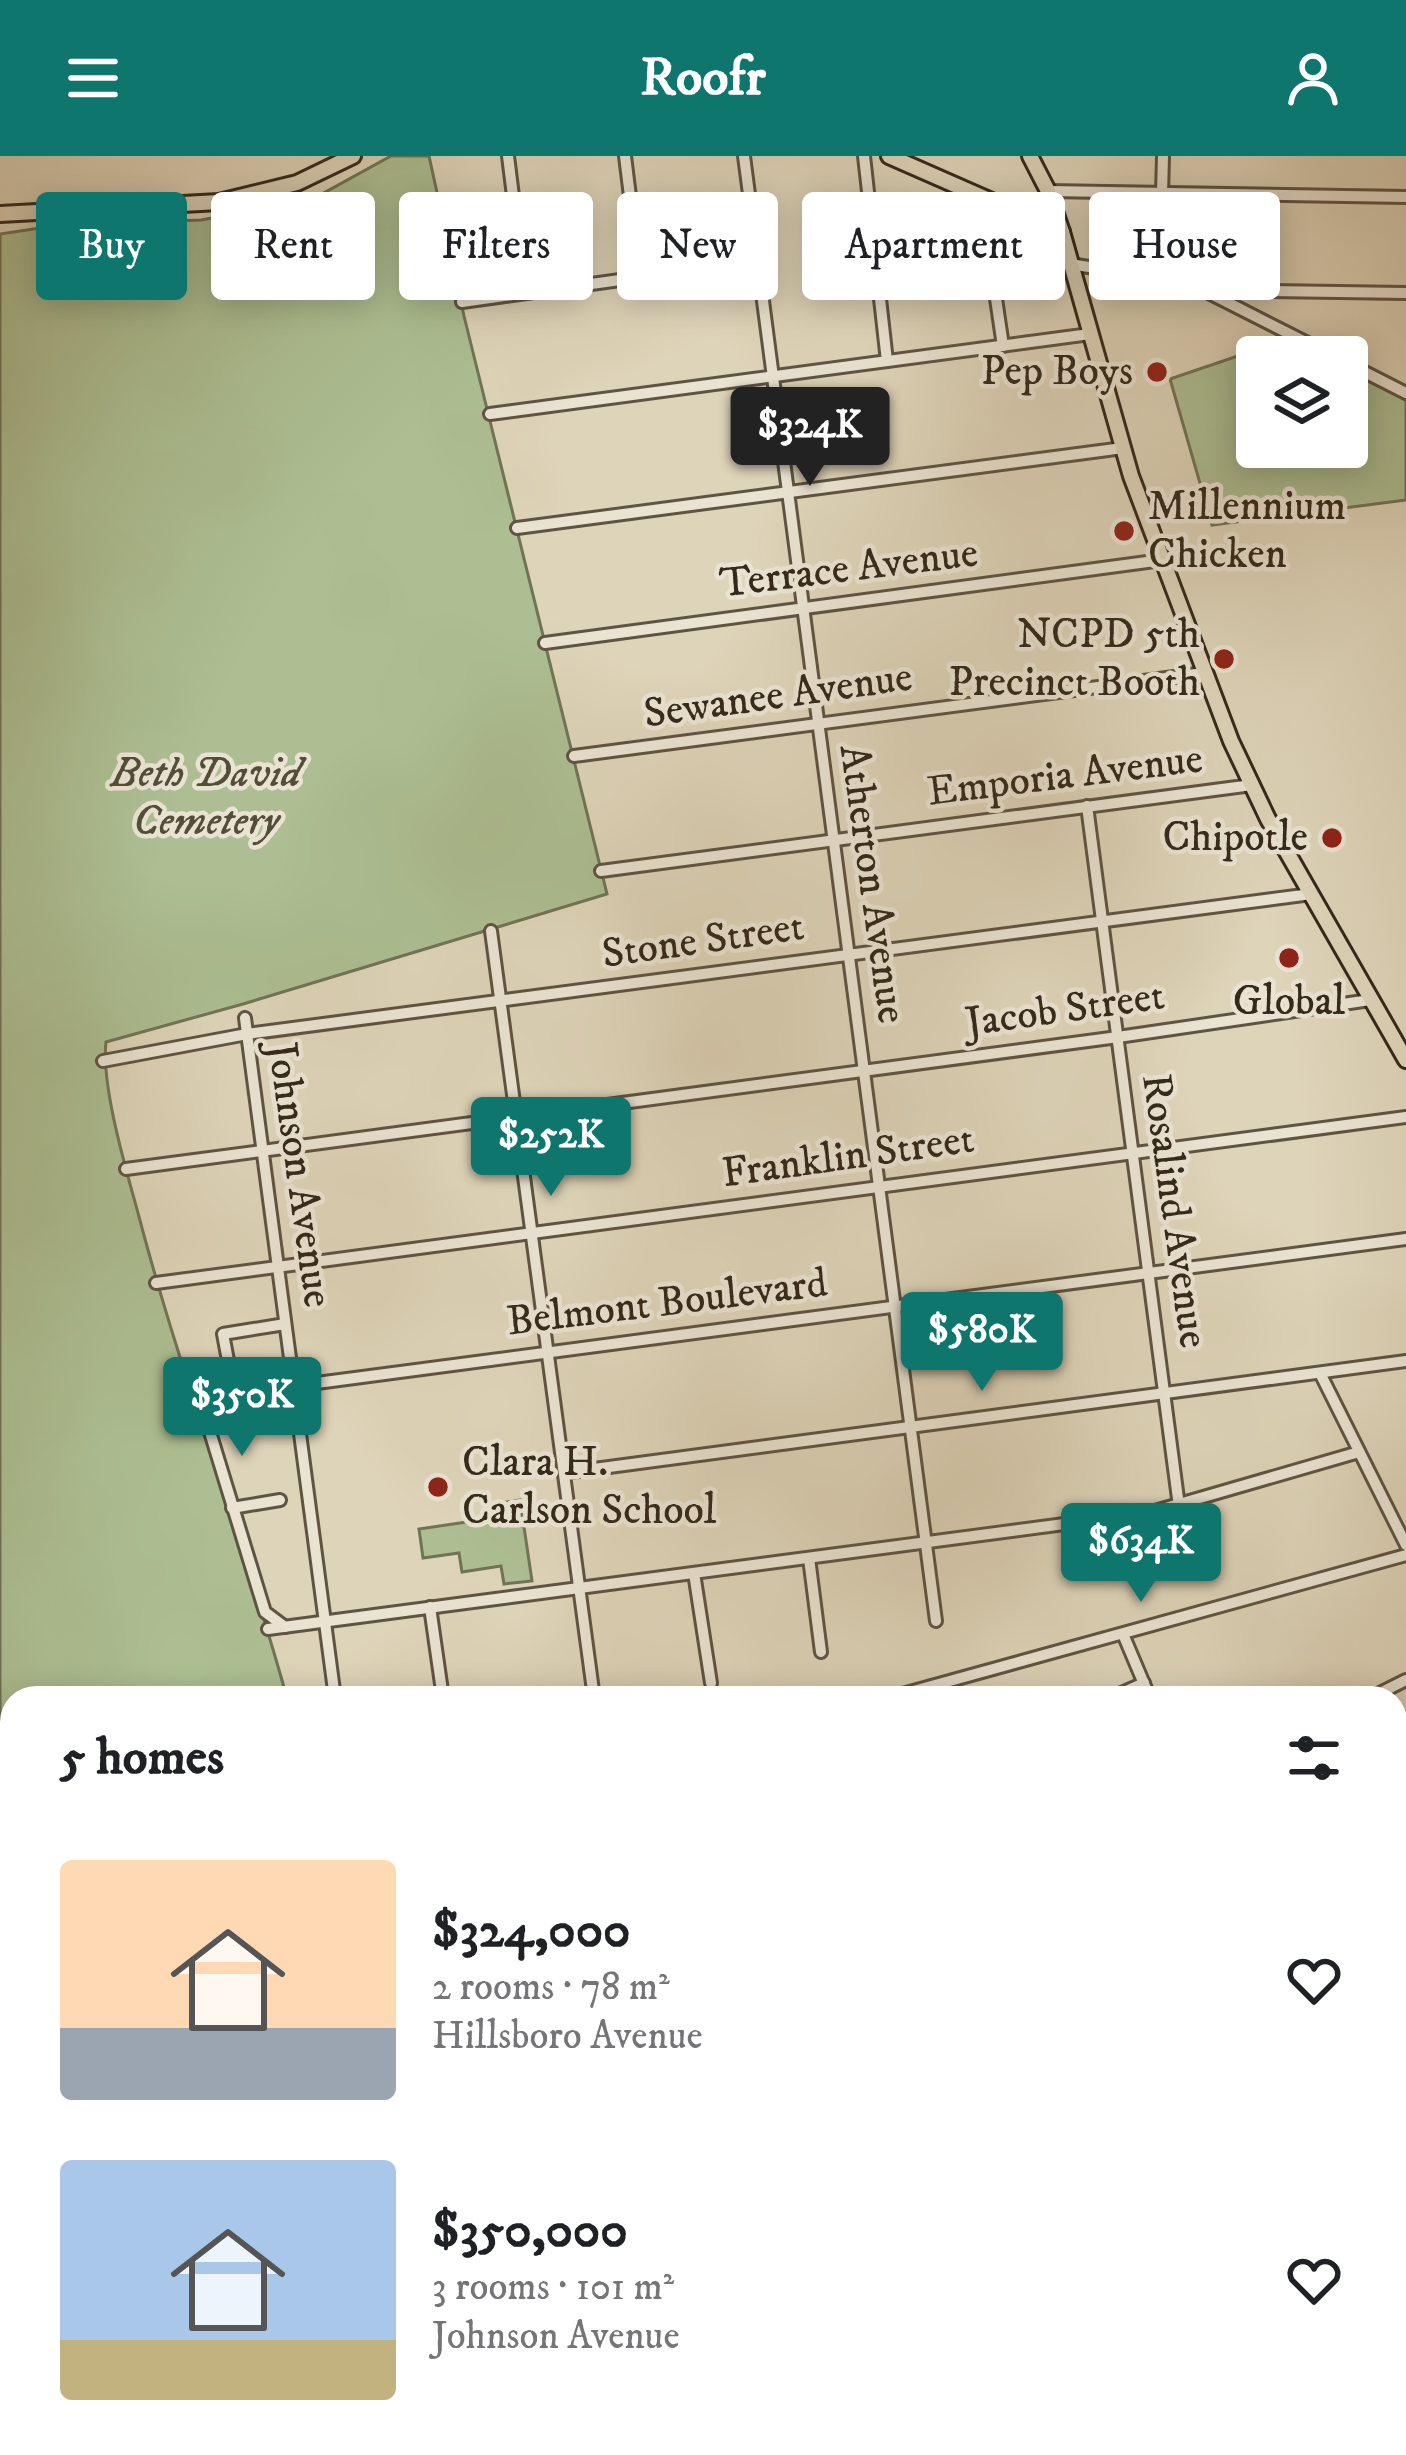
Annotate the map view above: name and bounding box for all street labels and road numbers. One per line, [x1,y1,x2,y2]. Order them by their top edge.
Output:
street label: Terrace Avenue [717,527,981,611]
street label: Sewanee Avenue [640,651,916,741]
street label: Emporia Avenue [924,733,1206,819]
street label: Atherton Avenue [827,741,917,1027]
street label: Stone Street [599,901,807,981]
street label: Jacob Street [958,970,1168,1050]
street label: Johnson Avenue [254,1035,343,1311]
street label: Rosalind Avenue [1129,1071,1219,1351]
street label: Franklin Street [719,1114,977,1200]
street label: Belmont Boulevard [504,1258,830,1348]

